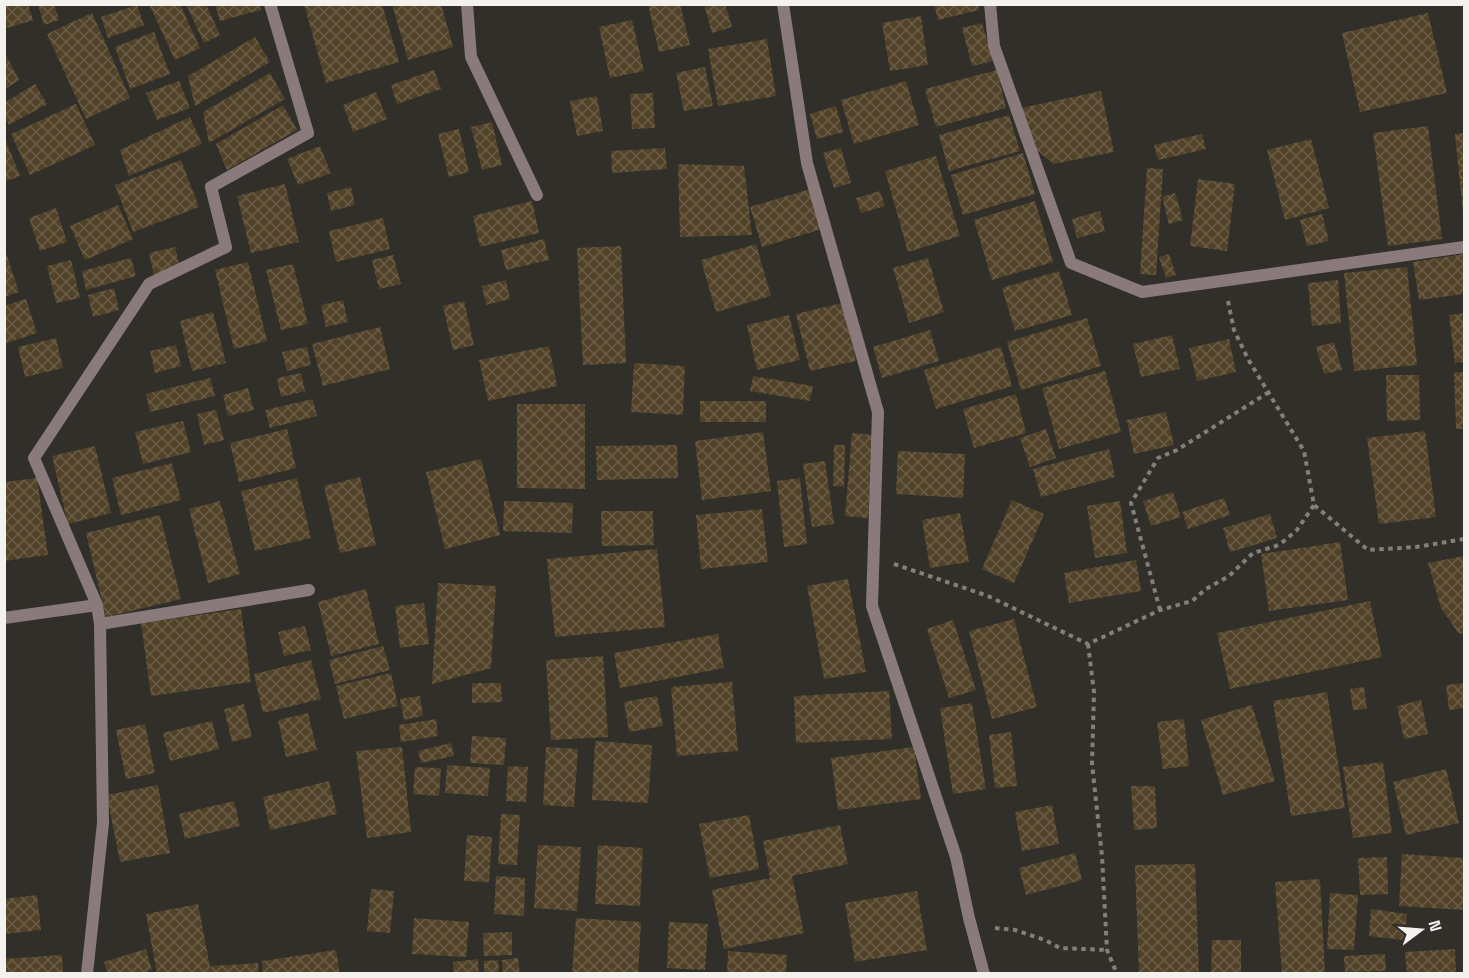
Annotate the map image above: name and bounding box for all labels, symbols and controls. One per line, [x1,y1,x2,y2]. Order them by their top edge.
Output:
north arrow [1391,900,1451,960]
text: N [1423,918,1447,934]

